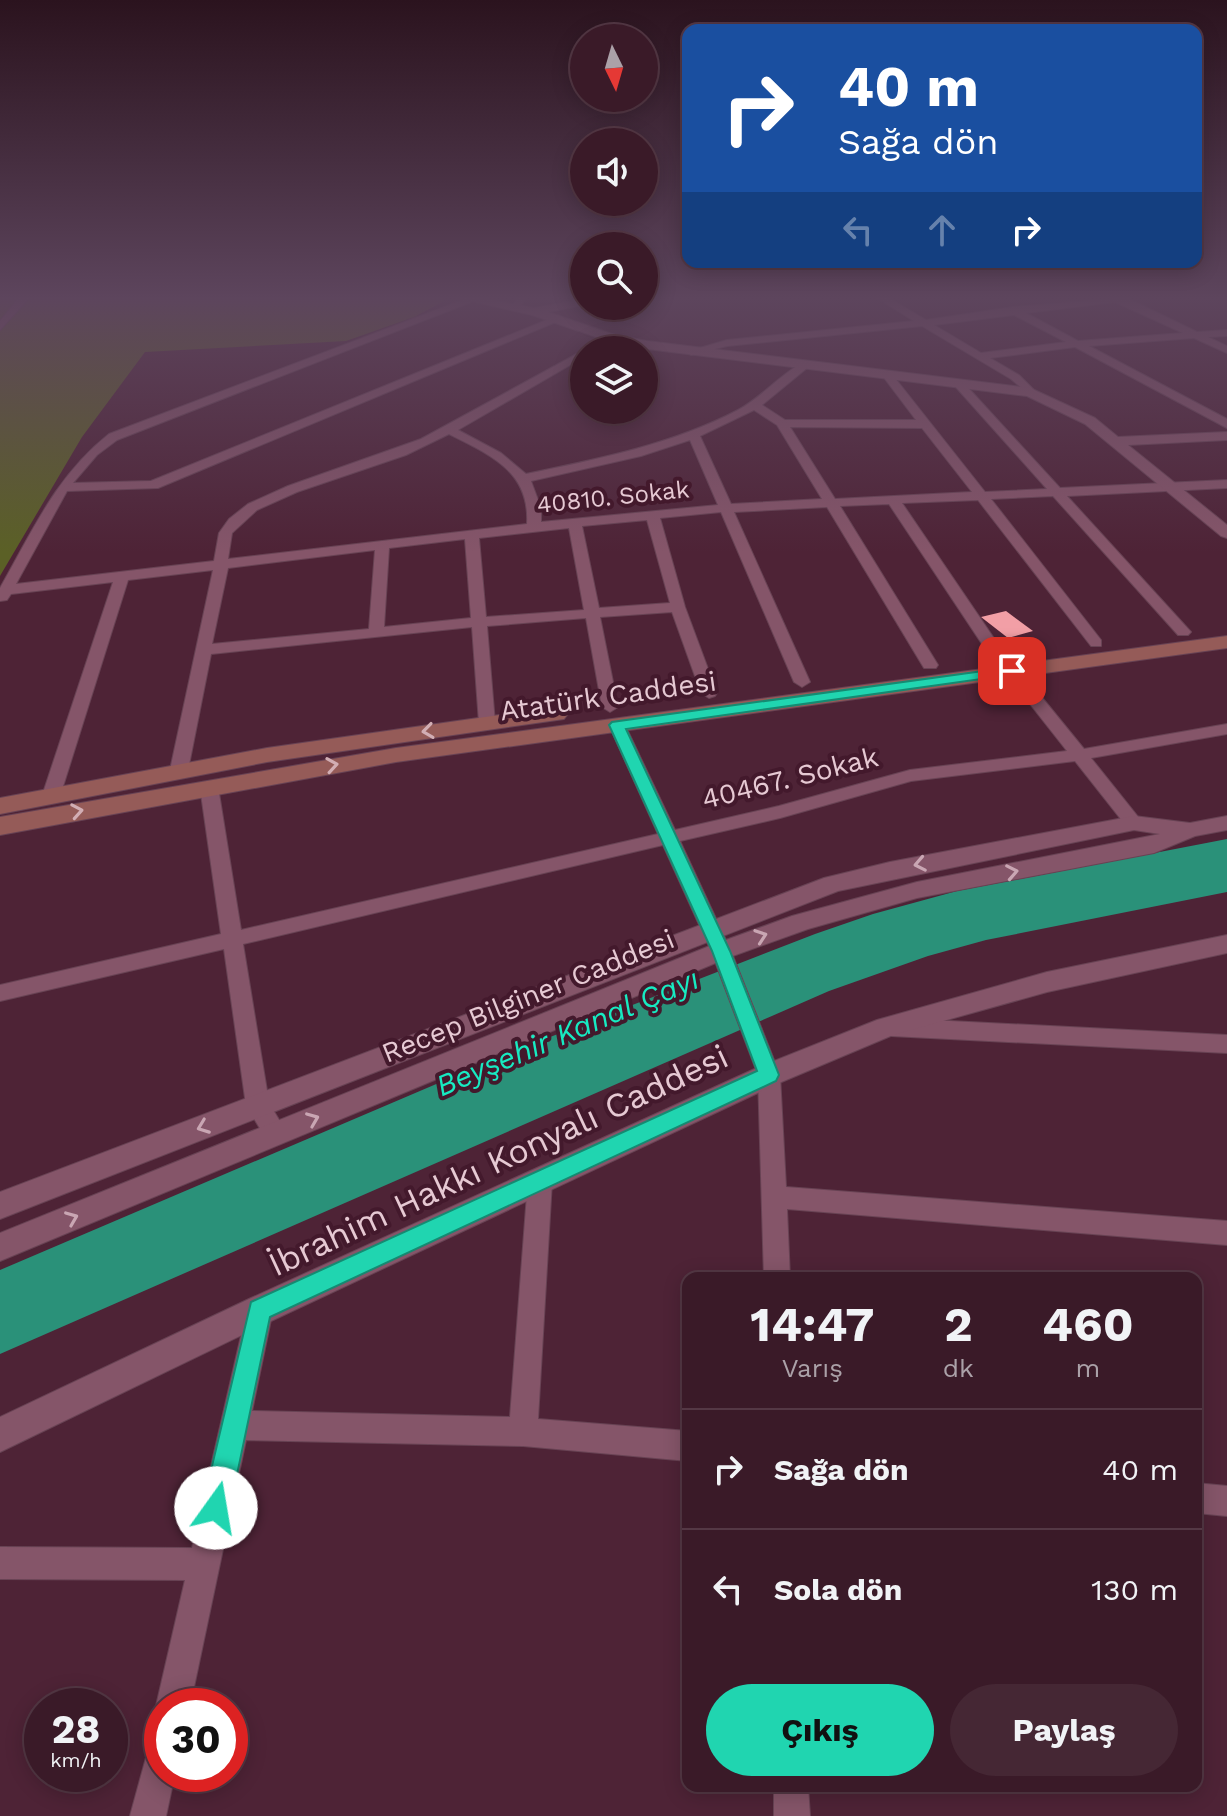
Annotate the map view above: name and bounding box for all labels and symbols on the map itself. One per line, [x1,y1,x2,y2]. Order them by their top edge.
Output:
north arrow [570,24,658,112]
street label: 40810. Sokak [535,475,691,519]
pin [978,637,1046,705]
street label: Atatürk Caddesi [498,664,718,728]
one-way arrow [421,722,435,739]
street label: 40467. Sokak [698,740,882,816]
one-way arrow [326,757,339,774]
one-way arrow [70,804,83,821]
one-way arrow [913,855,927,872]
one-way arrow [1006,864,1019,881]
street label: Recep Bilginer Caddesi [377,922,679,1070]
one-way arrow [753,930,767,946]
water label: Beyşehir Kanal Çayı [430,961,704,1103]
street label: İbrahim Hakkı Konyalı Caddesi [262,1036,734,1284]
one-way arrow [305,1113,319,1129]
one-way arrow [197,1117,211,1134]
one-way arrow [64,1211,78,1228]
position arrow [174,1466,258,1550]
speed limit sign: 30 [144,1688,248,1792]

